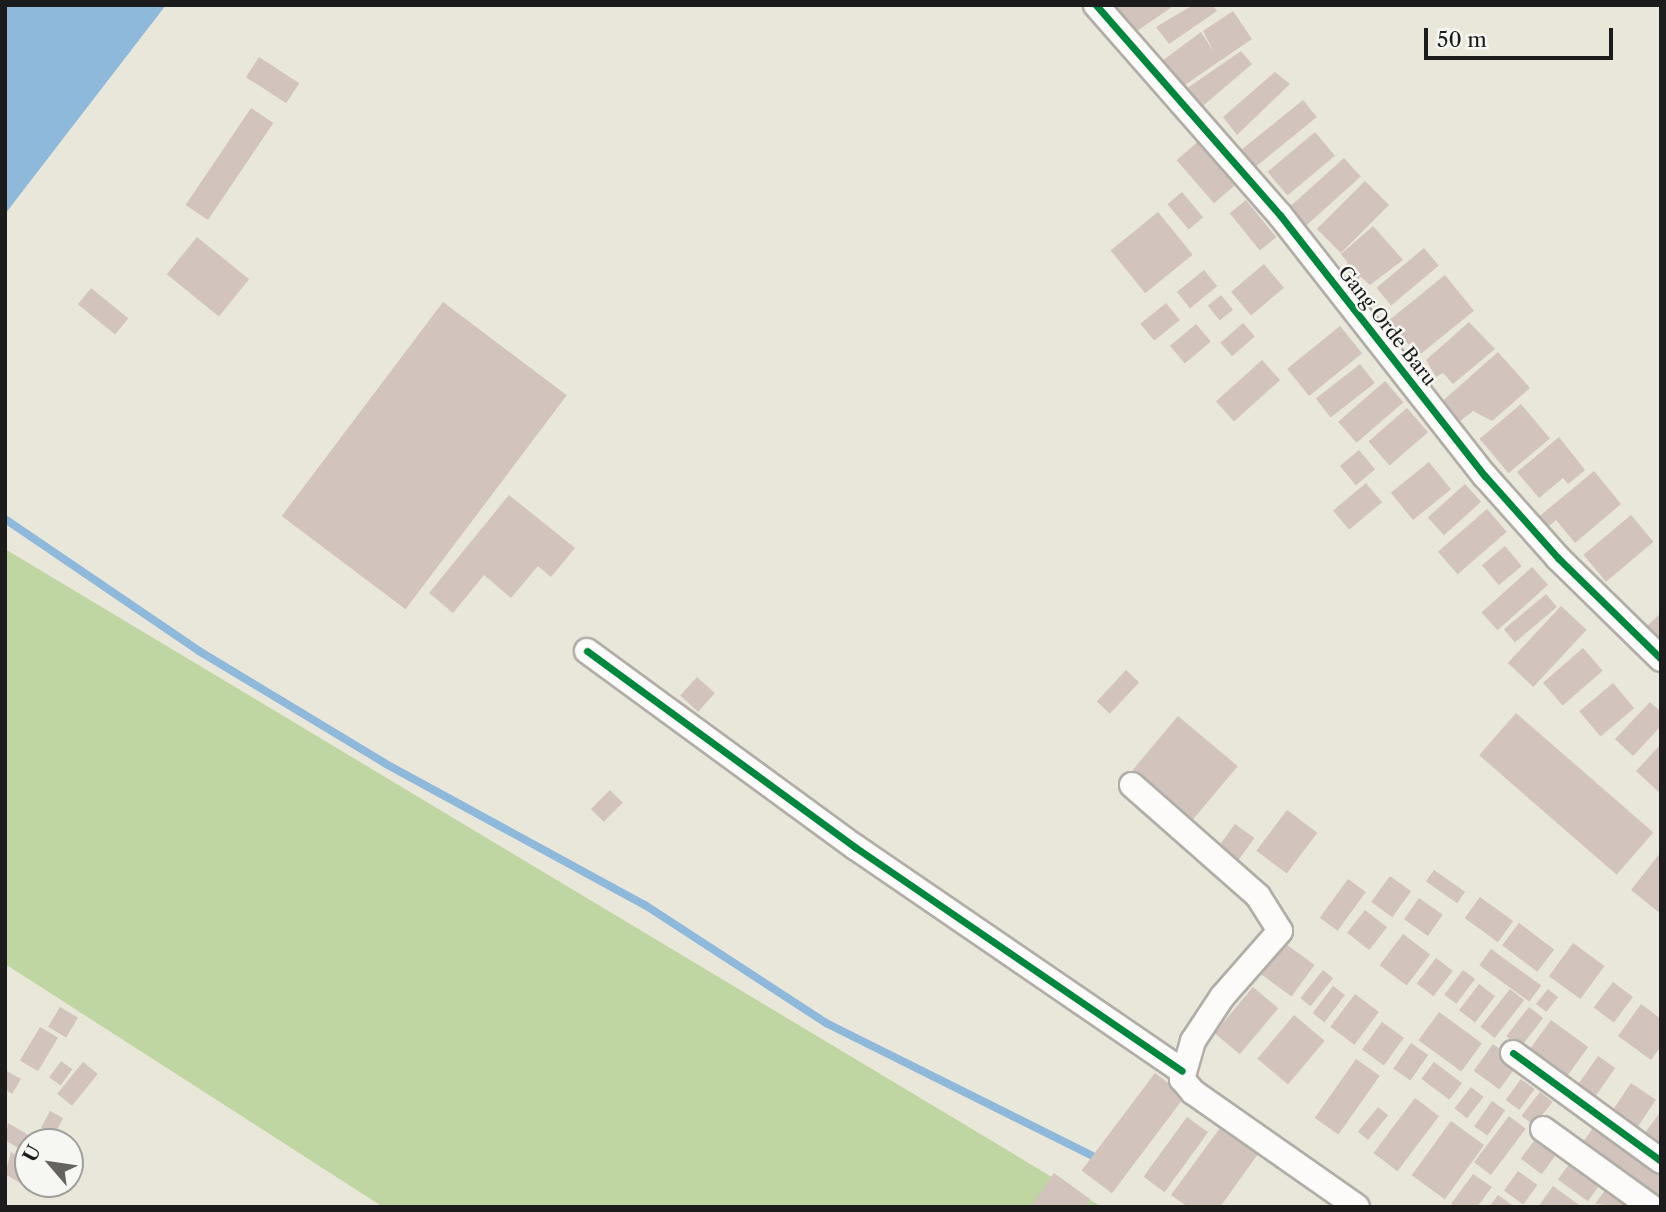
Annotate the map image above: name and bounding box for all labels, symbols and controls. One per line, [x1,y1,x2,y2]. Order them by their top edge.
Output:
scale bar [1428,14,1617,58]
text: 50 m [1437,27,1487,52]
street label: Gang Orde Baru [1333,261,1441,391]
north arrow [14,1128,84,1198]
text: U [18,1141,46,1166]

